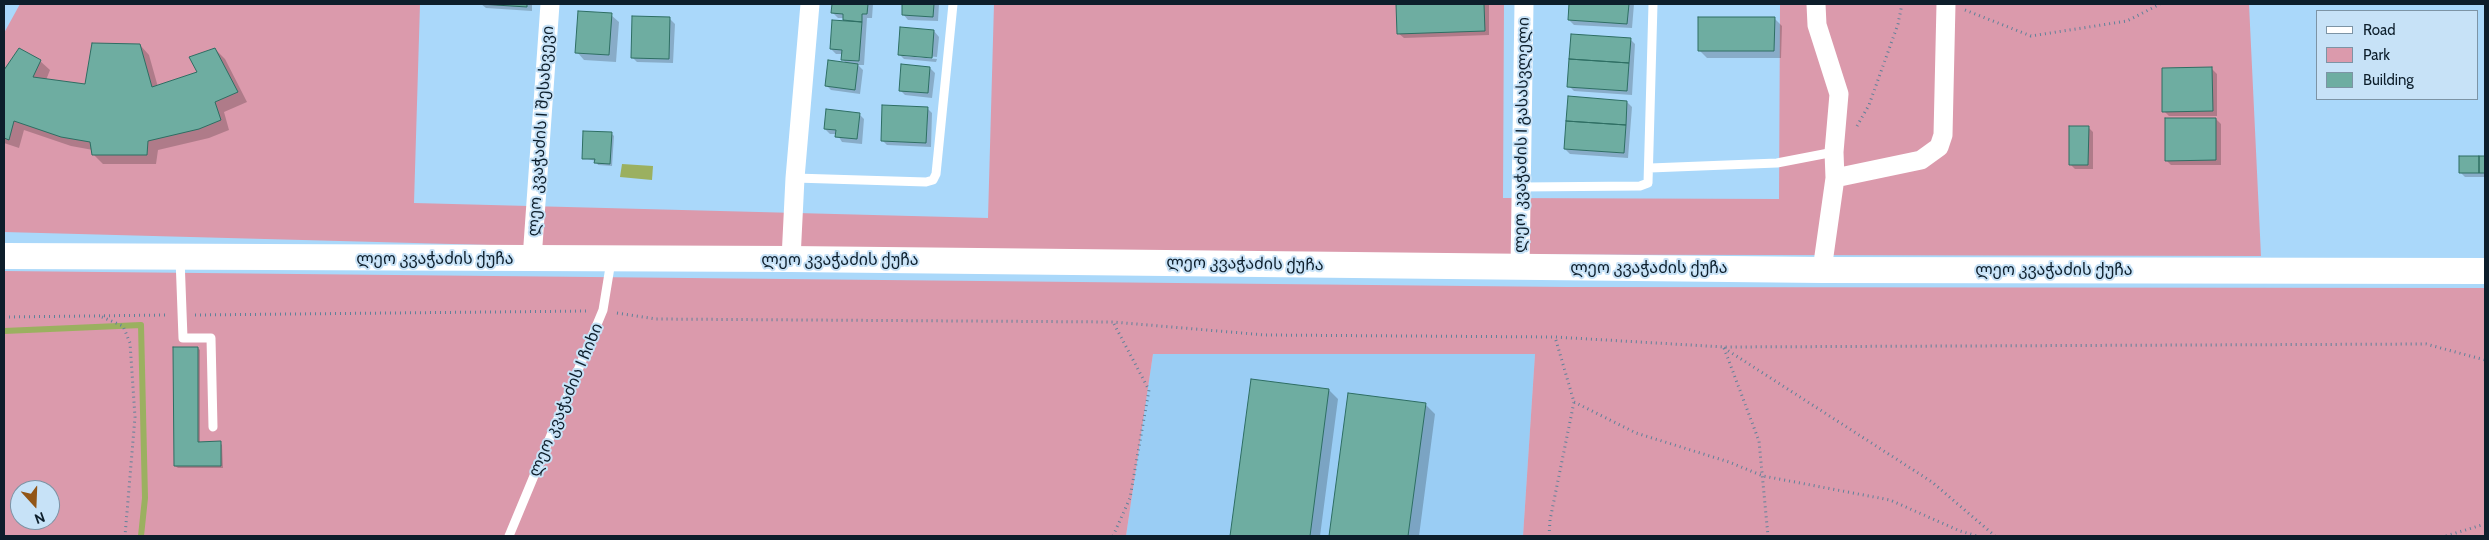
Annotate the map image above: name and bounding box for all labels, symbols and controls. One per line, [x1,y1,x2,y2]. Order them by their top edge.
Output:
legend [2316,10,2479,100]
street label: ლეო კვაჭაძის I გასასვლელი [1510,17,1534,253]
text: Road [2363,21,2396,39]
street label: ლეო კვაჭაძის I შესახვევი [524,25,558,237]
text: Park [2363,46,2390,64]
text: Building [2363,71,2414,89]
street label: ლეო კვაჭაძის ქუჩა [356,249,514,269]
street label: ლეო კვაჭაძის ქუჩა [761,250,919,270]
street label: ლეო კვაჭაძის ქუჩა [1166,253,1324,275]
street label: ლეო კვაჭაძის ქუჩა [1570,258,1728,278]
street label: ლეო კვაჭაძის ქუჩა [1975,260,2133,280]
street label: ლეო კვაჭაძის I ჩიხი [525,320,607,480]
north arrow [10,480,60,530]
text: N [32,508,48,528]

